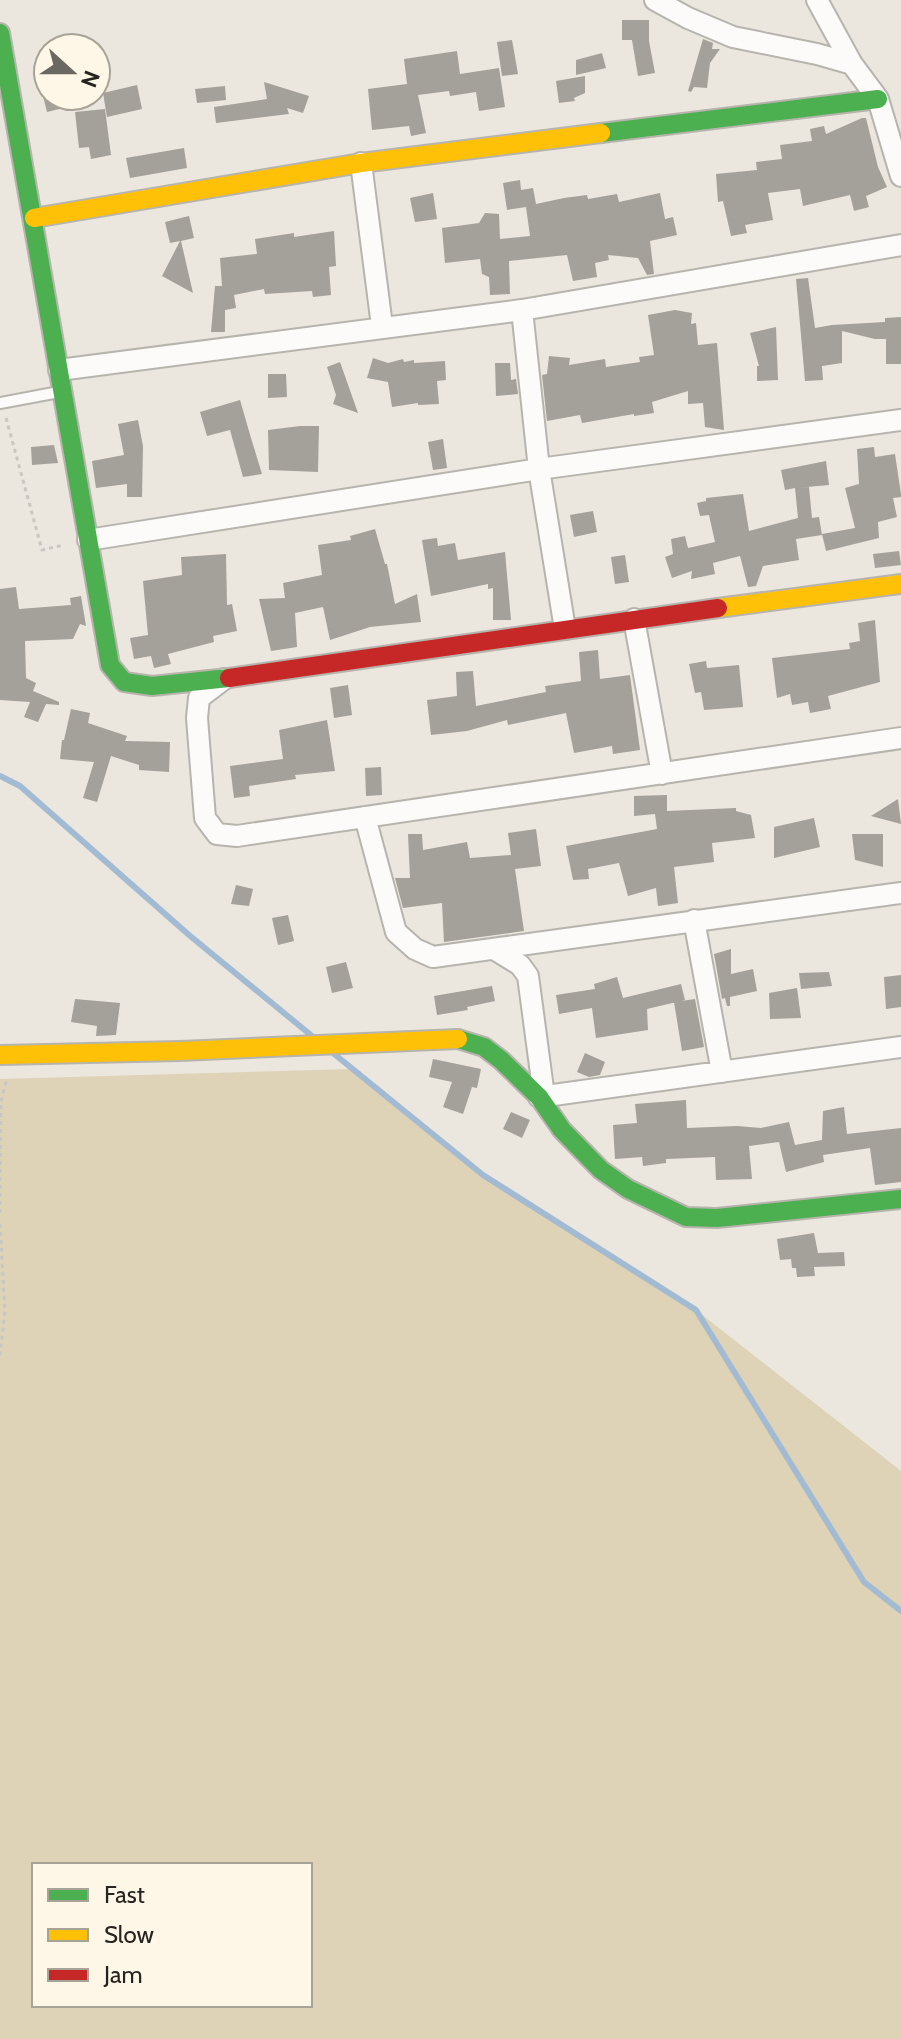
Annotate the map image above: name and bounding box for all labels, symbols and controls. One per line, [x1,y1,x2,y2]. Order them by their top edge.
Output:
north arrow [32,32,112,112]
text: N [75,67,106,91]
legend [32,1863,312,2007]
text: Fast [104,1880,145,1909]
text: Slow [104,1920,154,1949]
text: Jam [103,1960,142,1989]

